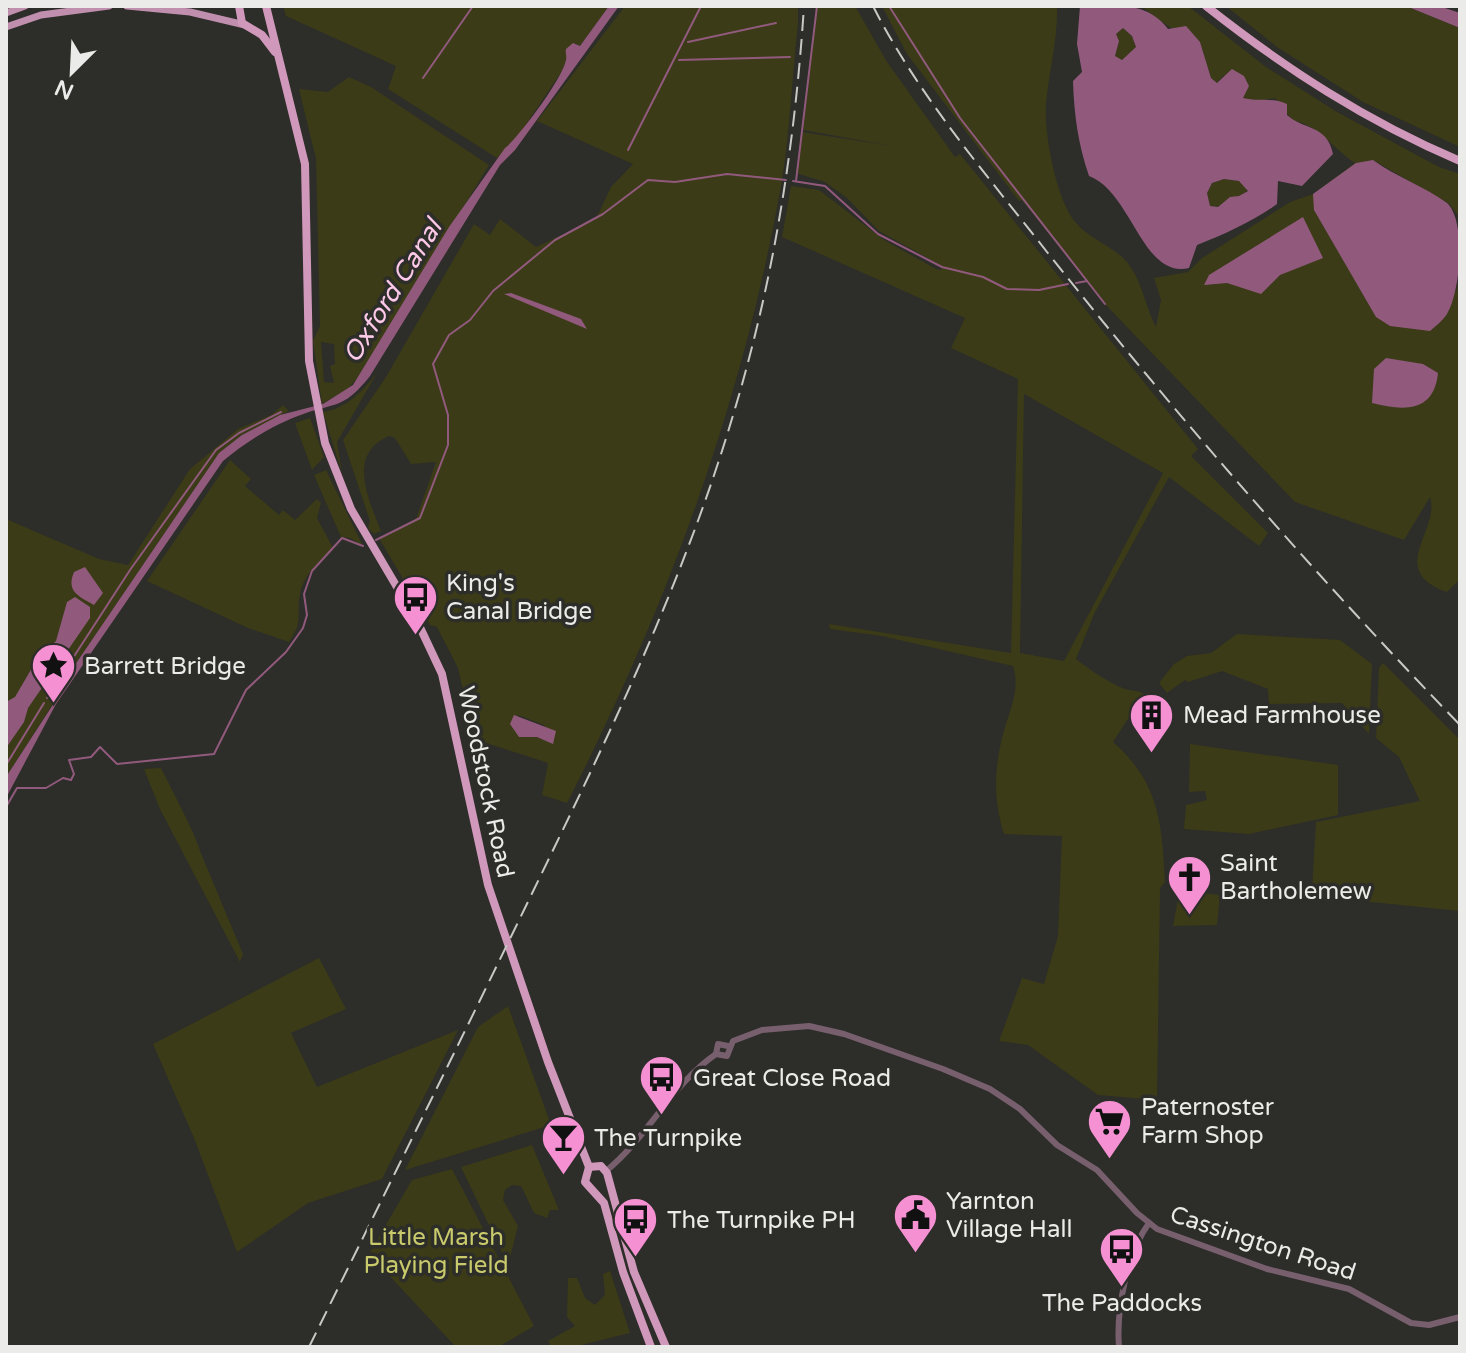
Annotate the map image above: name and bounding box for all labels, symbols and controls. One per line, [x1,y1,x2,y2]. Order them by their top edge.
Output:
north arrow [32,32,112,112]
text: N [51,74,78,105]
water label: Oxford Canal [336,211,451,368]
place label: King's Canal Bridge [446,569,592,626]
bus stop icon: King's Canal Bridge [391,573,439,636]
place icon: Barrett Bridge [29,642,77,705]
place label: Barrett Bridge [84,652,246,681]
street label: Woodstock Road [451,684,520,880]
building icon: Mead Farmhouse [1128,691,1176,754]
place label: Mead Farmhouse [1183,701,1381,730]
place label: Saint Bartholemew [1220,849,1372,906]
church icon: Saint Bartholemew [1165,853,1213,916]
bus stop icon: Great Close Road [638,1054,686,1117]
place label: Great Close Road [693,1064,891,1093]
place label: Paternoster Farm Shop [1141,1093,1275,1150]
supermarket icon: Paternoster Farm Shop [1086,1097,1134,1160]
bar icon: The Turnpike [539,1114,587,1177]
place label: The Turnpike [594,1124,742,1153]
place label: Yarnton Village Hall [946,1187,1072,1244]
public building icon: Yarnton Village Hall [891,1191,939,1254]
bus stop icon: The Turnpike PH [612,1196,660,1259]
street label: Cassington Road [1166,1200,1359,1287]
place label: The Turnpike PH [667,1206,856,1235]
park label: Little Marsh Playing Field [363,1223,509,1280]
bus stop icon: The Paddocks [1098,1225,1146,1288]
place label: The Paddocks [1042,1289,1202,1318]

